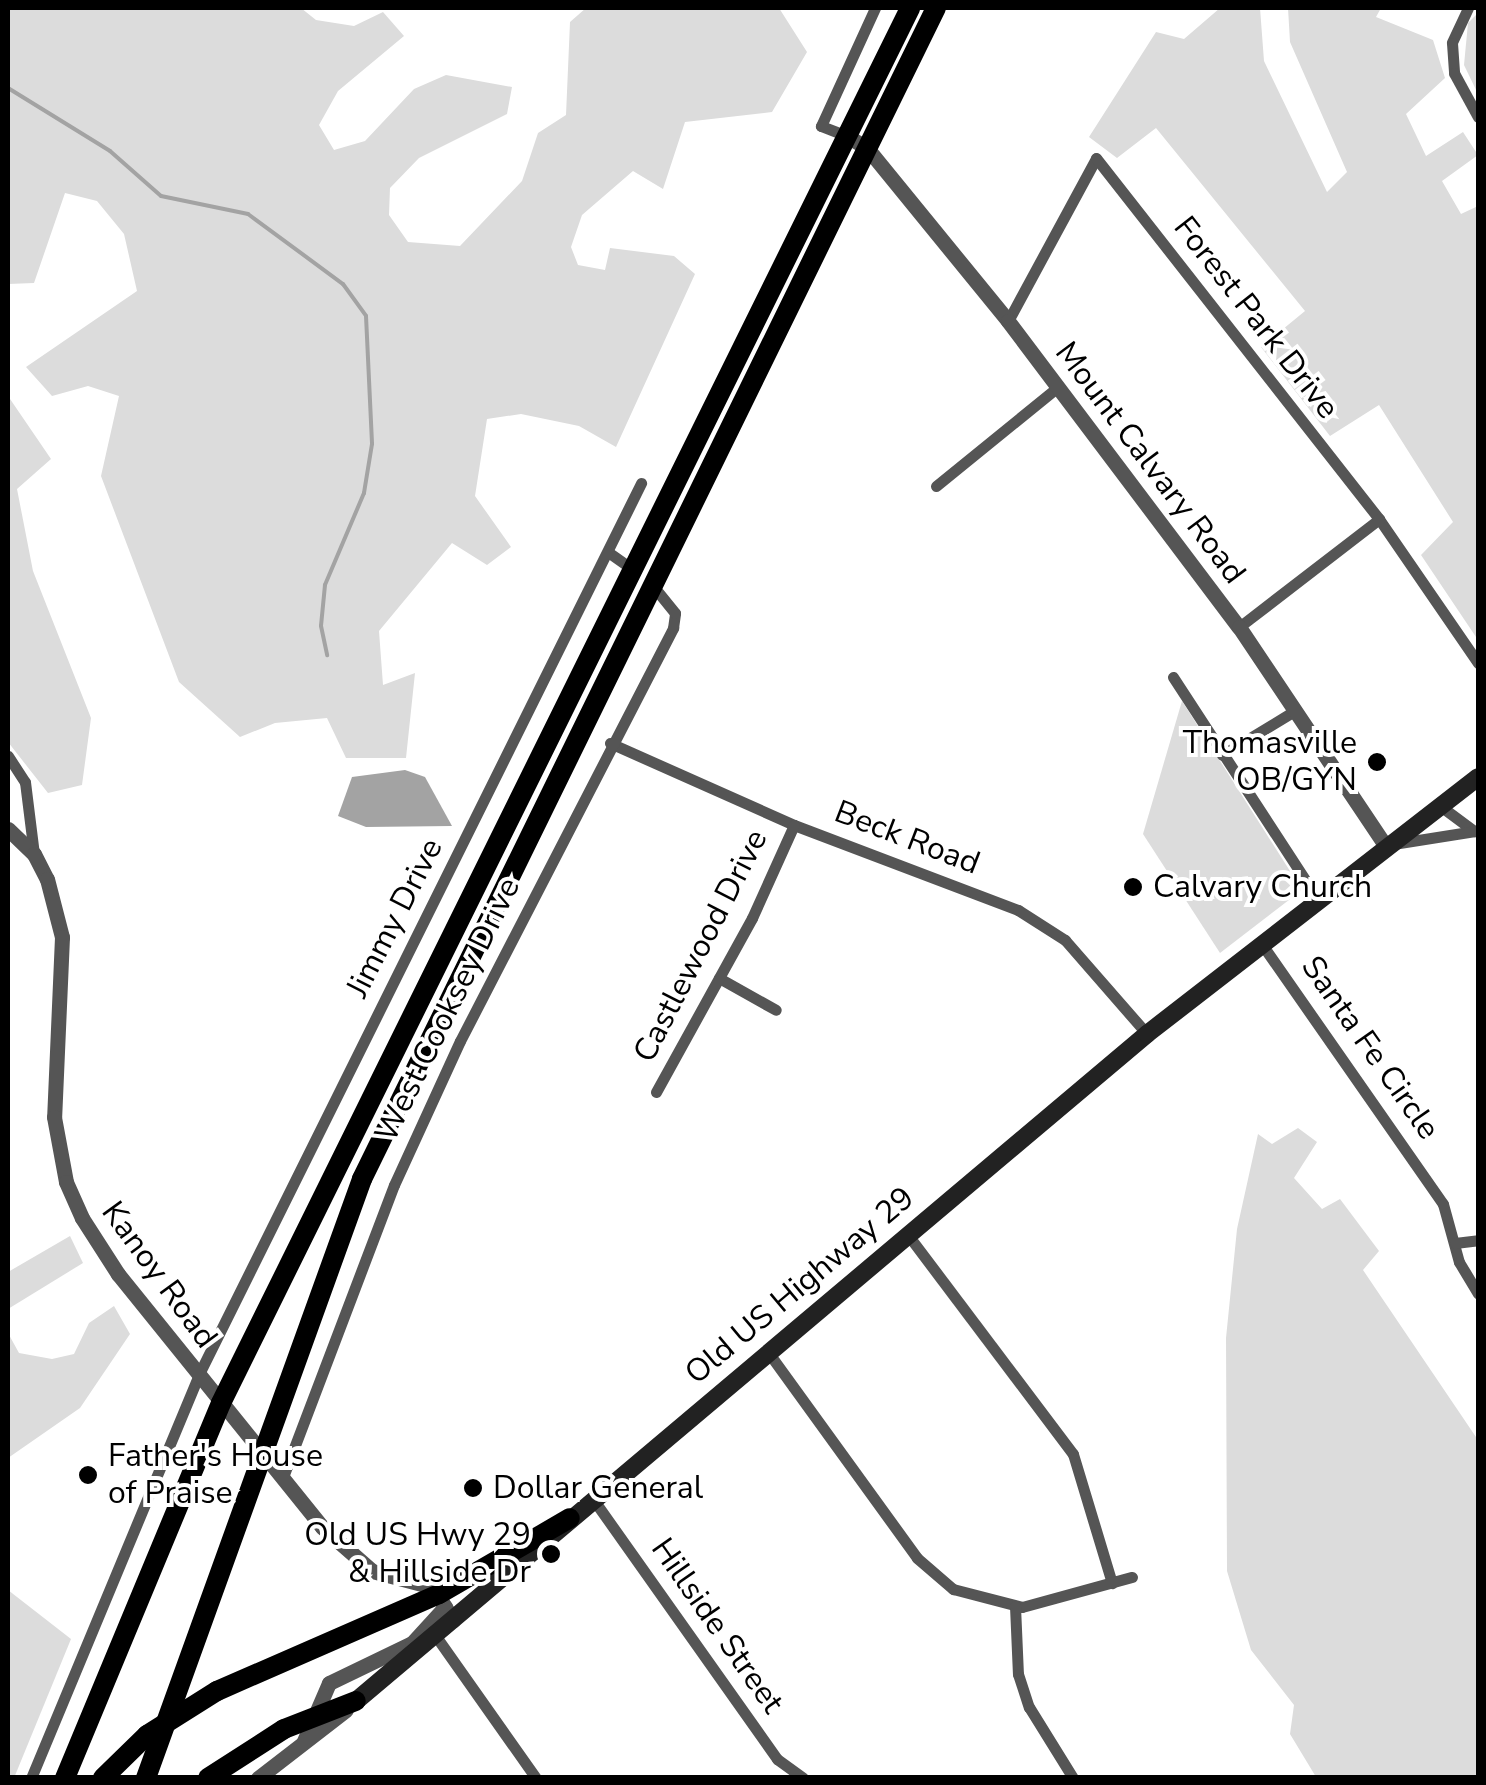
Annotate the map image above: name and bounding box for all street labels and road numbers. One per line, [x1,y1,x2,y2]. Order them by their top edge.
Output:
street label: Forest Park Drive [1165,209,1347,427]
street label: Mount Calvary Road [1047,335,1253,591]
street label: Beck Road [829,793,985,883]
street label: Castlewood Drive [626,823,776,1069]
street label: Jimmy Drive [339,832,451,1004]
street label: West Cooksey Drive [367,871,529,1149]
street label: Santa Fe Circle [1293,949,1447,1147]
street label: Old US Highway 29 [678,1179,922,1393]
street label: Kanoy Road [93,1194,225,1356]
street label: Hillside Street [643,1531,791,1721]

